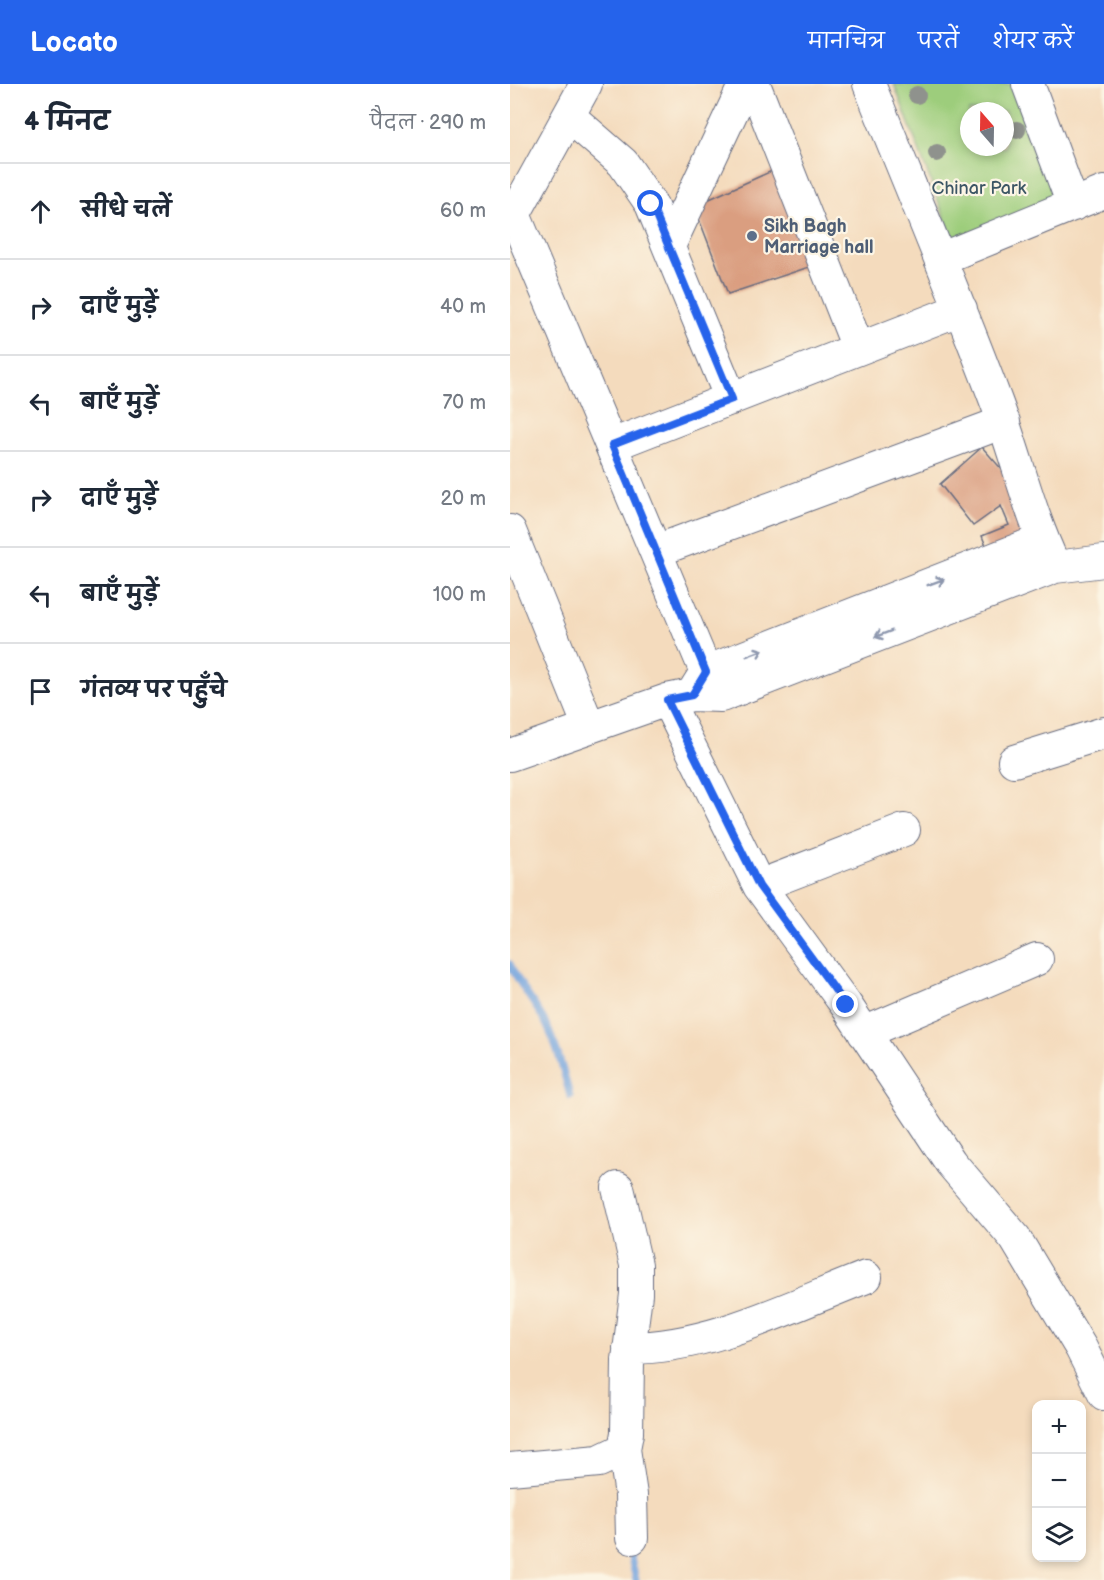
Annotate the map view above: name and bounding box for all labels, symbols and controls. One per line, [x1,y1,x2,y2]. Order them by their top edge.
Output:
text: Locato [30,26,118,59]
text: मानचित्र [808,29,885,54]
text: परतें [918,29,959,54]
text: शेयर करें [992,29,1074,54]
north arrow [960,102,1014,156]
text: 4 मिनट [24,107,109,138]
text: पैदल · 290 m [370,111,486,135]
park label: Chinar Park [932,178,1027,199]
route start [637,190,663,216]
icon: ahead [24,195,57,228]
text: सीधे चलें [81,197,171,224]
text: 60 m [440,199,486,223]
place label: Sikh Bagh Marriage hall [764,216,874,258]
marker: Sikh Bagh Marriage hall [745,229,759,243]
icon: right [24,291,57,324]
text: दाएँ मुड़ें [81,293,158,320]
text: 40 m [440,295,486,319]
icon: left [24,387,57,420]
text: बाएँ मुड़ें [81,389,159,416]
text: 70 m [442,391,486,415]
icon: right [24,483,57,516]
text: दाएँ मुड़ें [81,485,158,512]
text: 20 m [441,487,486,511]
one-way arrow [926,576,945,587]
icon: left [24,579,57,612]
text: बाएँ मुड़ें [81,581,159,608]
text: 100 m [433,583,486,607]
one-way arrow [874,629,892,640]
one-way arrow [745,647,763,658]
icon: arrive [24,675,57,708]
text: गंतव्य पर पहुँचे [81,677,227,704]
route end [832,991,858,1017]
map controls [1032,1400,1086,1562]
button: + [1032,1400,1086,1454]
button: − [1032,1454,1086,1508]
button: layers [1032,1508,1086,1562]

